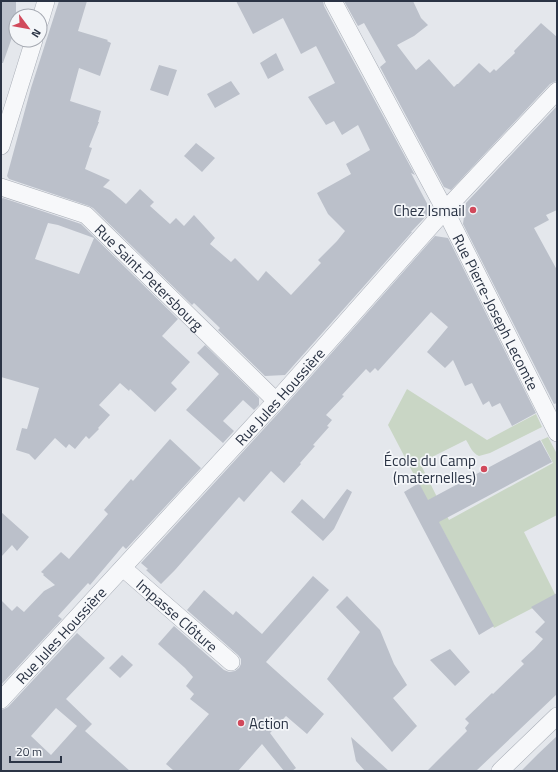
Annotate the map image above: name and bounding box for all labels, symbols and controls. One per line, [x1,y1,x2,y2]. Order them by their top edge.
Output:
north arrow [8,8,48,48]
text: N [28,26,45,41]
place label: Chez Ismail [394,199,465,222]
marker: Chez Ismail [468,205,478,215]
street label: Rue Saint-Petersbourg [90,218,209,336]
street label: Rue Pierre-Joseph Lecomte [447,230,545,394]
street label: Rue Jules Houssière [229,342,330,451]
place label: École du Camp (maternelles) [384,449,476,489]
marker: École du Camp (maternelles) [479,464,489,474]
street label: Impasse Clôture [131,573,223,657]
street label: Rue Jules Houssière [10,581,111,689]
place label: Action [249,712,289,735]
marker: Action [236,718,246,728]
scale bar [10,738,61,764]
text: 20 m [16,742,42,761]

